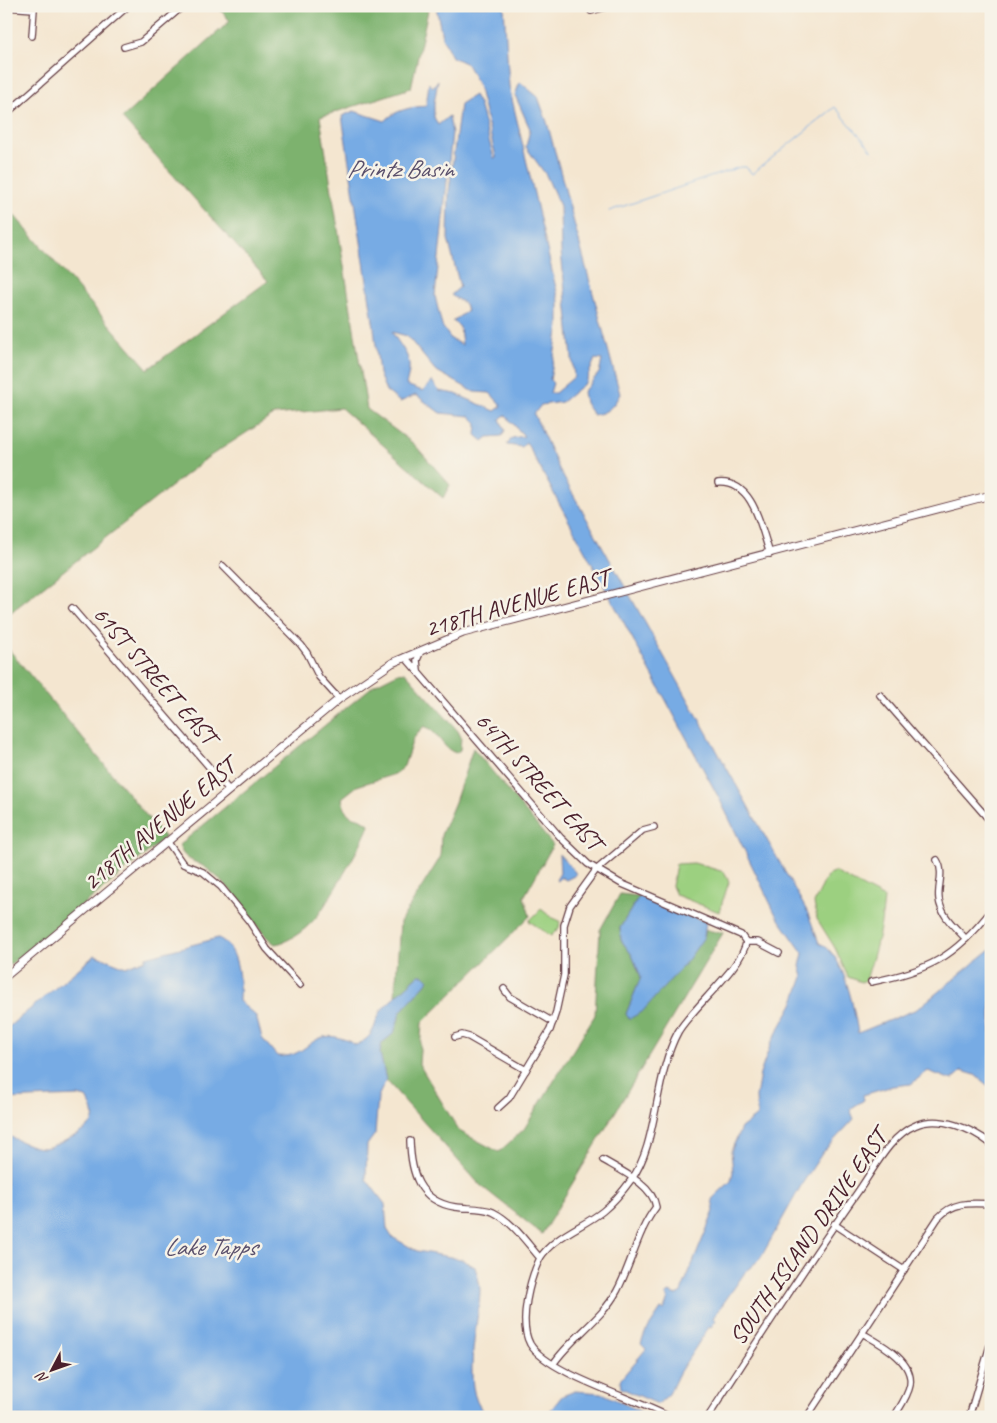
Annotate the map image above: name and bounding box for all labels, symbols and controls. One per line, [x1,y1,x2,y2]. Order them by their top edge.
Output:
water label: Printz Basin [347,153,456,185]
street label: 218TH AVENUE EAST [422,561,618,644]
street label: 61ST STREET EAST [87,600,227,755]
street label: 64TH STREET EAST [469,706,613,861]
street label: 218TH AVENUE EAST [77,748,246,897]
street label: SOUTH ISLAND DRIVE EAST [722,1119,897,1350]
water label: Lake Tapps [164,1231,260,1263]
north arrow [28,1346,78,1396]
text: N [32,1368,52,1387]

